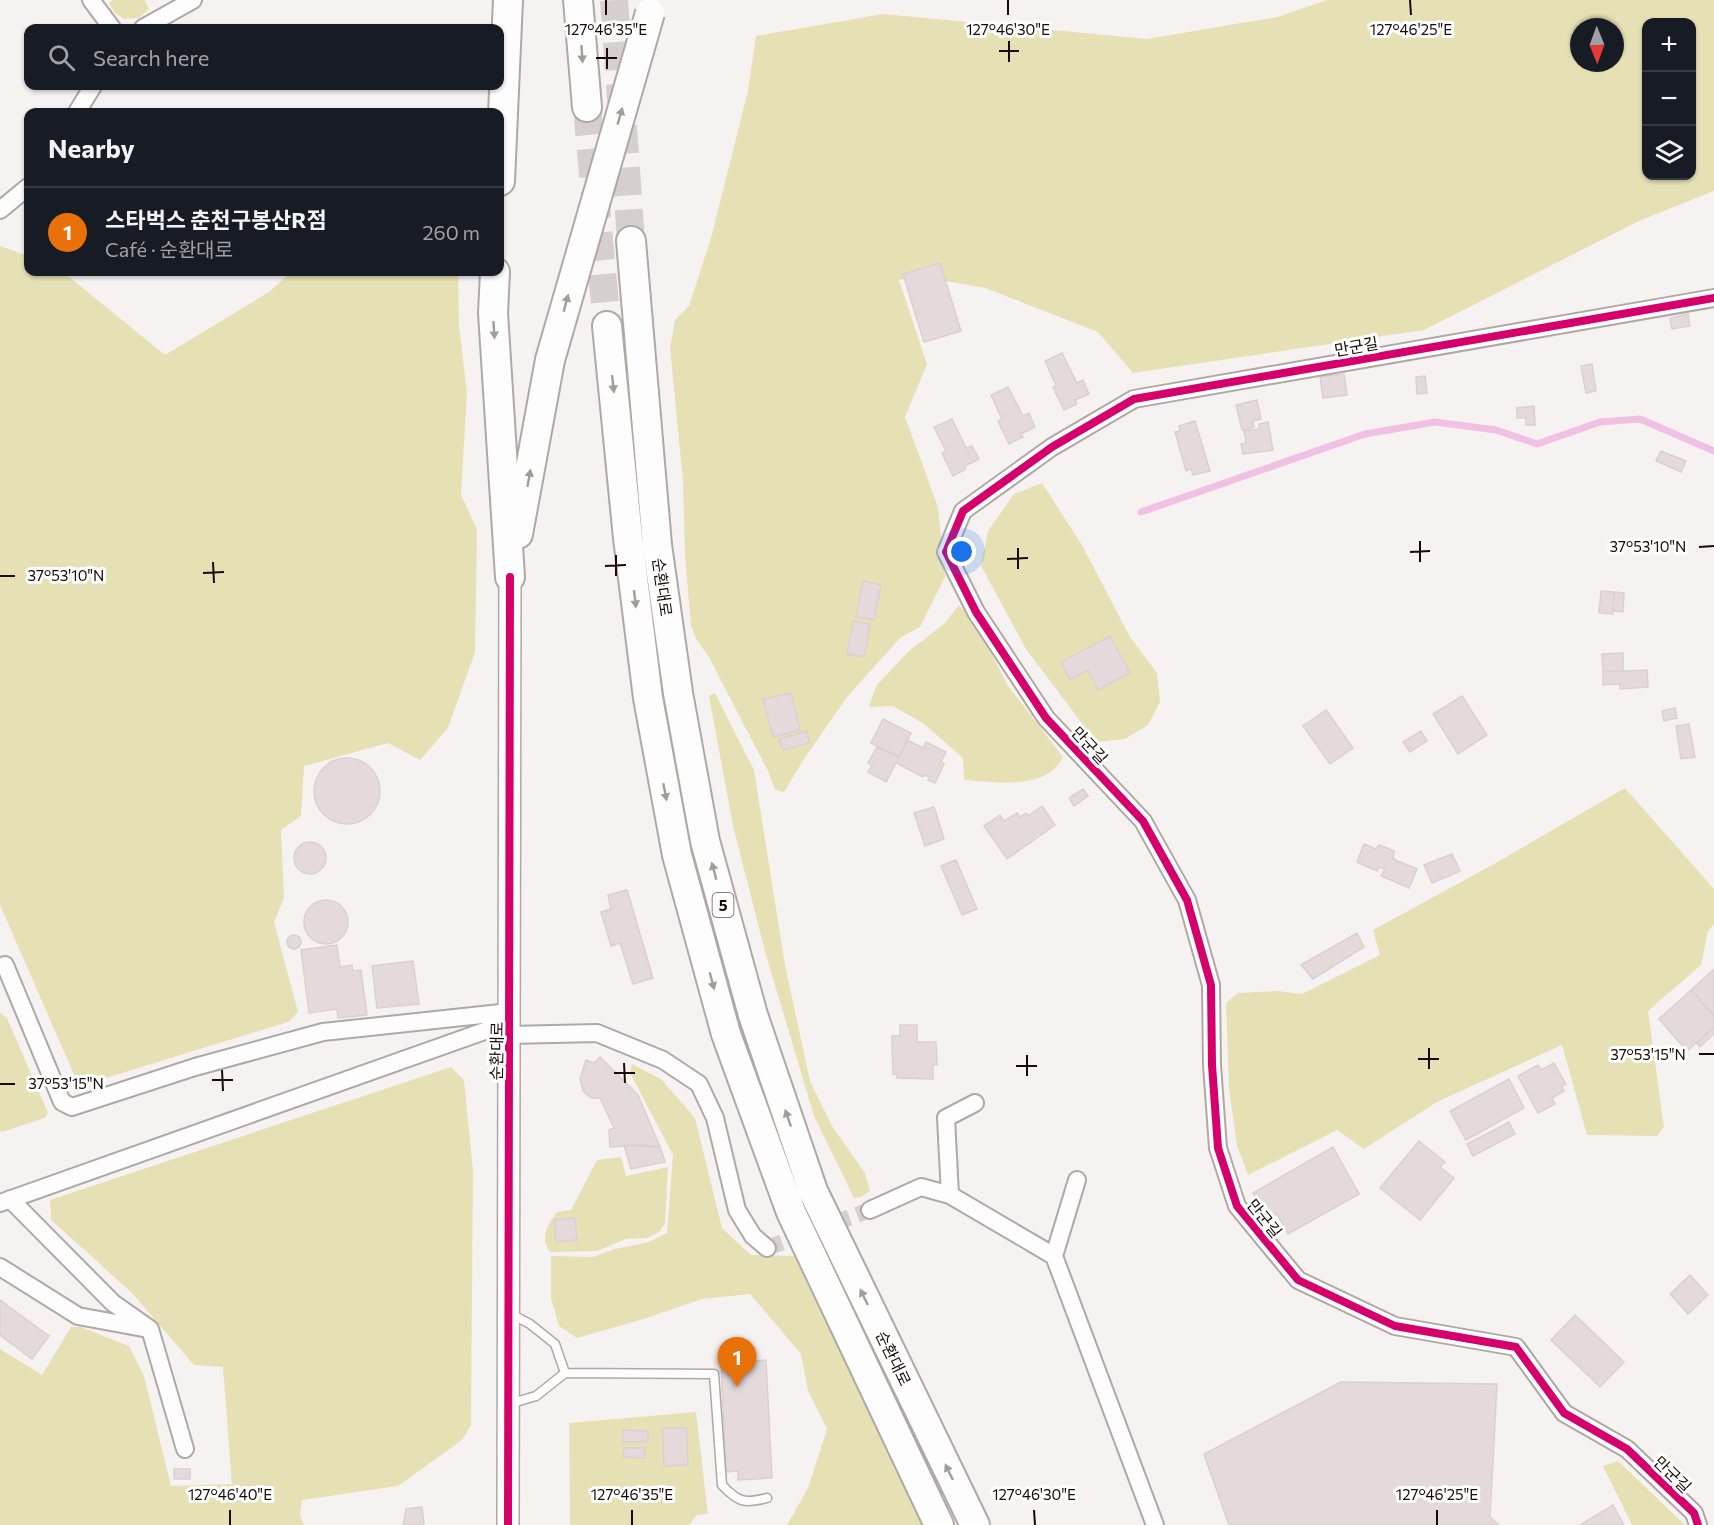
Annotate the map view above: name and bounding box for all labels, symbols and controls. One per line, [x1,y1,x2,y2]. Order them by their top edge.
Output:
north arrow [1570,18,1624,72]
map controls [1642,18,1696,180]
button: + [1642,18,1696,72]
text: 127°46'35"E [565,20,647,38]
text: 127°46'30"E [966,20,1050,38]
text: 127°46'25"E [1370,20,1452,38]
search box [24,24,504,90]
icon: search [45,41,78,74]
text: Search here [93,44,209,71]
one-way arrow [578,44,587,63]
button: − [1642,72,1696,126]
one-way arrow [616,107,625,125]
button: layers [1642,126,1696,180]
text: Nearby [48,132,135,163]
text: 스타벅스 춘천구봉산R점 [105,206,327,233]
text: 1 [63,220,72,244]
text: 260 m [422,220,480,244]
text: Café · 순환대로 [105,237,233,261]
one-way arrow [561,294,571,313]
one-way arrow [490,320,499,339]
street label: 만군길 [1333,333,1379,359]
one-way arrow [608,375,618,394]
one-way arrow [524,468,533,487]
your location [947,537,976,566]
text: 37°53'10"N [1610,537,1686,555]
street label: 순환대로 [649,557,677,618]
text: 37°53'10"N [28,566,104,584]
one-way arrow [631,590,640,609]
street label: 만군길 [1068,722,1112,768]
one-way arrow [661,782,670,801]
one-way arrow [708,862,718,880]
road number: 5 [712,893,734,917]
one-way arrow [708,972,717,990]
street label: 순환대로 [486,1021,506,1081]
text: 37°53'15"N [1610,1045,1686,1063]
text: 37°53'15"N [28,1074,104,1092]
one-way arrow [783,1109,793,1127]
street label: 만군길 [1244,1195,1286,1241]
one-way arrow [860,1288,869,1305]
street label: 순환대로 [873,1327,916,1389]
pin: 1 [718,1338,756,1387]
street label: 만군길 [1651,1452,1695,1496]
one-way arrow [945,1464,954,1481]
text: 127°46'40"E [188,1485,272,1503]
text: 127°46'35"E [591,1485,673,1503]
text: 127°46'30"E [992,1485,1076,1503]
text: 127°46'25"E [1396,1485,1478,1503]

